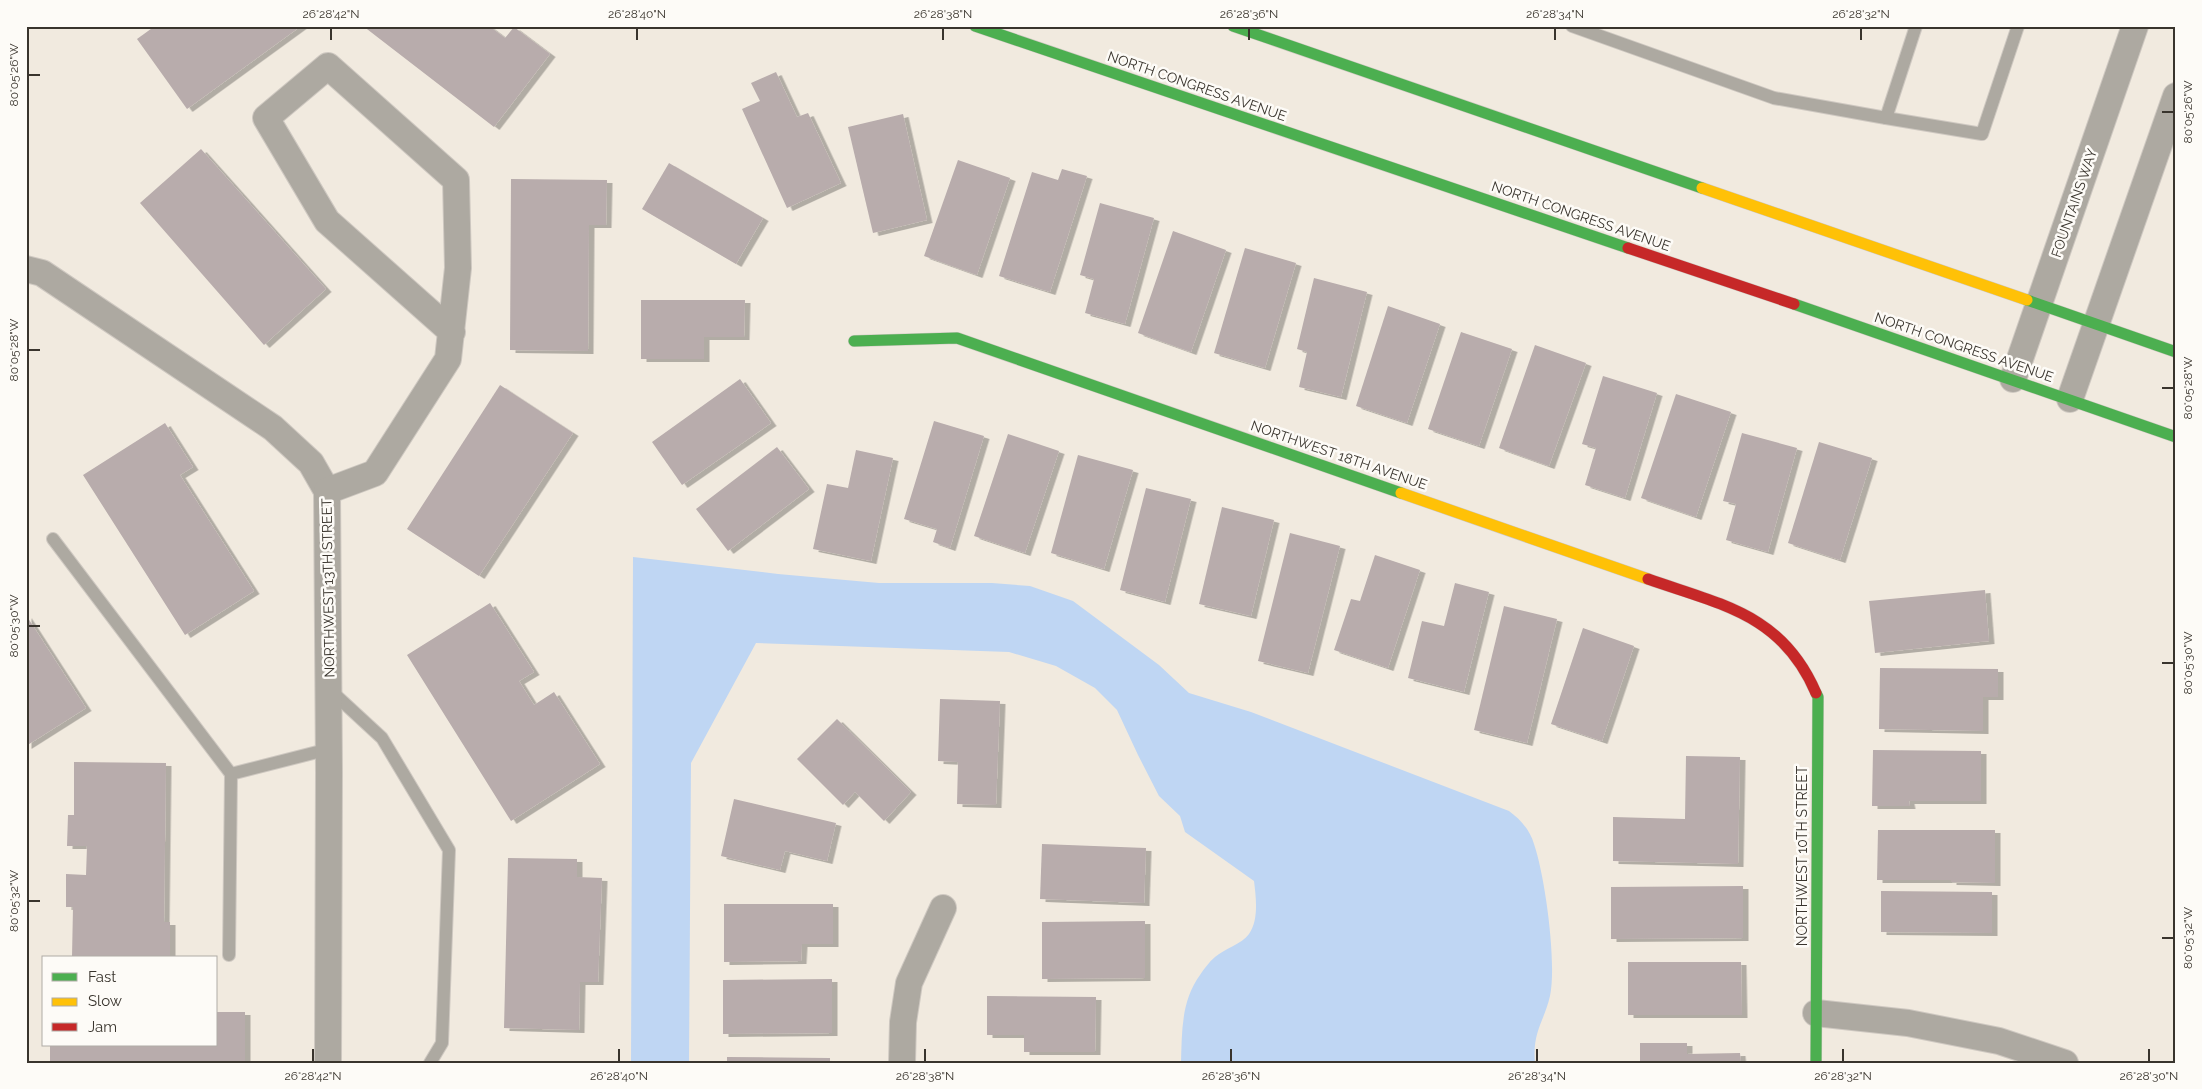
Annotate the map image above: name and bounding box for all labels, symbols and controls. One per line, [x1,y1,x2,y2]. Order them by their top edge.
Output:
text: 26°28'42"N [302,7,360,21]
text: 26°28'40"N [608,7,666,21]
text: 26°28'38"N [914,7,972,21]
text: 26°28'36"N [1220,7,1278,21]
text: 26°28'34"N [1526,7,1584,21]
text: 26°28'32"N [1832,7,1890,21]
text: 80°05'26"W [7,43,21,106]
street label: NORTH CONGRESS AVENUE [1106,48,1288,124]
text: 80°05'26"W [2181,80,2195,143]
street label: FOUNTAINS WAY [2048,146,2100,260]
street label: NORTH CONGRESS AVENUE [1490,178,1672,254]
street label: NORTH CONGRESS AVENUE [1873,309,2055,385]
text: 80°05'28"W [7,318,21,381]
text: 80°05'28"W [2181,356,2195,419]
street label: NORTHWEST 18TH AVENUE [1249,417,1429,493]
street label: NORTHWEST 13TH STREET [318,498,338,678]
text: 80°05'30"W [7,594,21,658]
text: 80°05'30"W [2181,631,2195,695]
street label: NORTHWEST 10TH STREET [1794,765,1810,946]
text: 80°05'32"W [7,870,21,932]
text: 80°05'32"W [2181,907,2195,969]
legend [42,956,218,1046]
text: Fast [88,968,116,986]
text: Slow [88,992,122,1010]
text: Jam [88,1018,117,1036]
text: 26°28'42"N [284,1069,342,1083]
text: 26°28'40"N [590,1069,648,1083]
text: 26°28'38"N [896,1069,954,1083]
text: 26°28'36"N [1202,1069,1260,1083]
text: 26°28'34"N [1508,1069,1566,1083]
text: 26°28'32"N [1814,1069,1872,1083]
text: 26°28'30"N [2120,1069,2178,1083]

